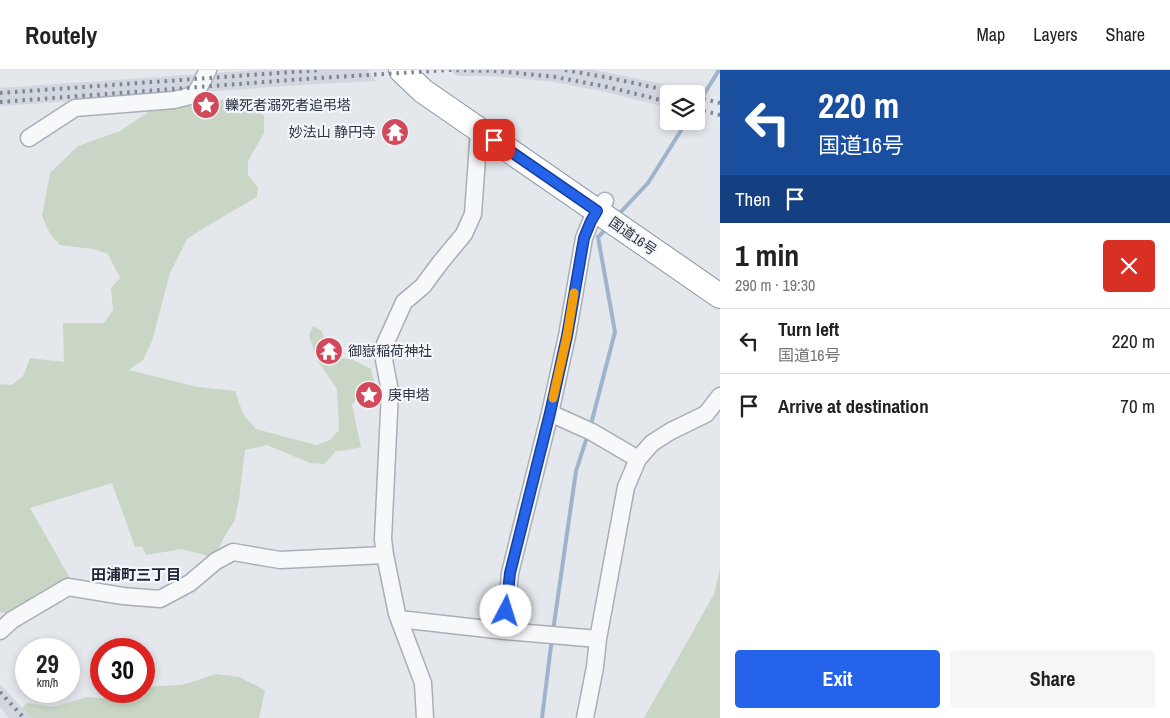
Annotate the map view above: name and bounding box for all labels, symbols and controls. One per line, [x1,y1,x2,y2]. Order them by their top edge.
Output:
text: Routely [25,19,97,51]
text: Map [977,22,1005,47]
text: Layers [1033,22,1078,47]
text: Share [1106,22,1145,47]
text: 220 m [818,82,899,129]
map controls [660,85,705,130]
button: layers [660,85,705,130]
place icon: 轢死者溺死者追弔塔 [191,90,221,120]
icon: left [735,90,800,155]
place label: 轢死者溺死者追弔塔 [225,96,351,114]
temple icon: 妙法山 静円寺 [380,117,410,147]
pin [473,119,515,161]
place label: 妙法山 静円寺 [289,123,376,141]
icon: arrive [480,126,508,154]
text: 国道16号 [818,130,904,160]
icon: arrive [781,185,809,213]
text: Then [735,186,771,212]
street label: 国道16号 [605,213,661,259]
text: 1 min [735,235,799,275]
button: close [1103,240,1155,292]
text: 290 m · 19:30 [735,274,815,296]
text: Turn left [778,316,839,342]
icon: left [735,327,763,355]
text: 220 m [1112,328,1155,354]
temple icon: 御嶽稲荷神社 [314,336,344,366]
place label: 御嶽稲荷神社 [348,342,432,360]
text: 国道16号 [778,344,841,366]
place icon: 庚申塔 [354,380,384,410]
place label: 庚申塔 [388,386,430,404]
icon: arrive [735,392,763,420]
text: Arrive at destination [778,393,929,419]
text: 70 m [1120,393,1155,419]
district label: 田浦町三丁目 [91,564,181,585]
position arrow [479,584,531,636]
speed limit sign: 30 [90,638,155,703]
text: 29 [36,647,59,681]
button: Exit [735,650,940,708]
button: Share [950,650,1155,708]
text: km/h [37,675,58,691]

